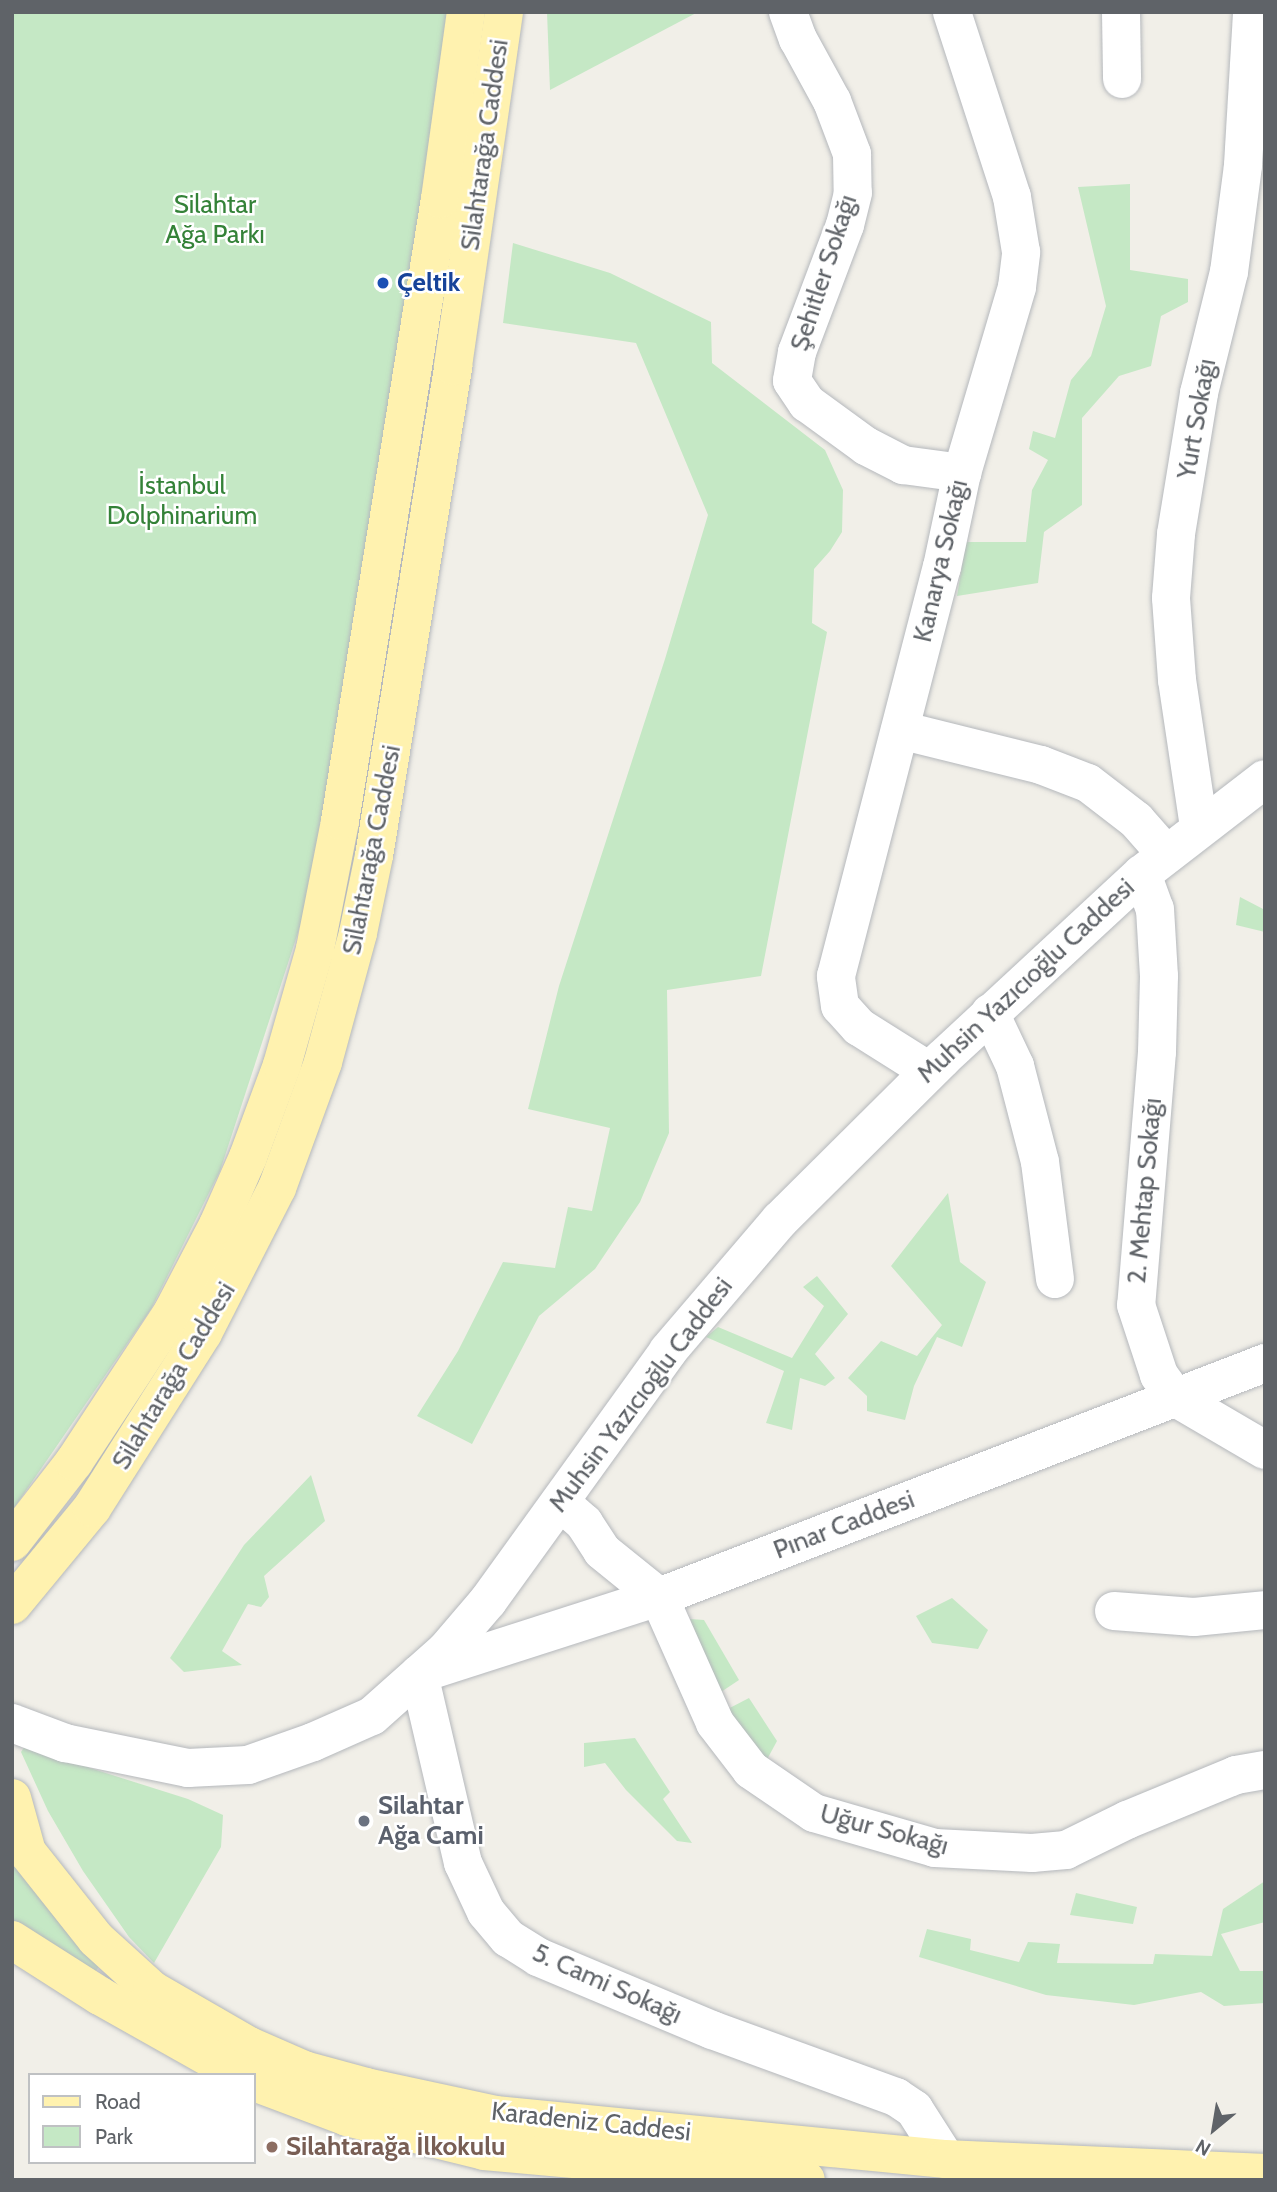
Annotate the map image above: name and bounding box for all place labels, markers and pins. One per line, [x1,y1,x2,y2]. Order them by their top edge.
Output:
place label: Çeltik [397,267,460,299]
marker: Çeltik [375,275,391,291]
place label: Silahtar Ağa Cami [378,1790,484,1852]
marker: Silahtar Ağa Cami [356,1813,372,1829]
place label: Silahtarağa İlkokulu [286,2131,505,2163]
marker: Silahtarağa İlkokulu [264,2139,280,2155]

